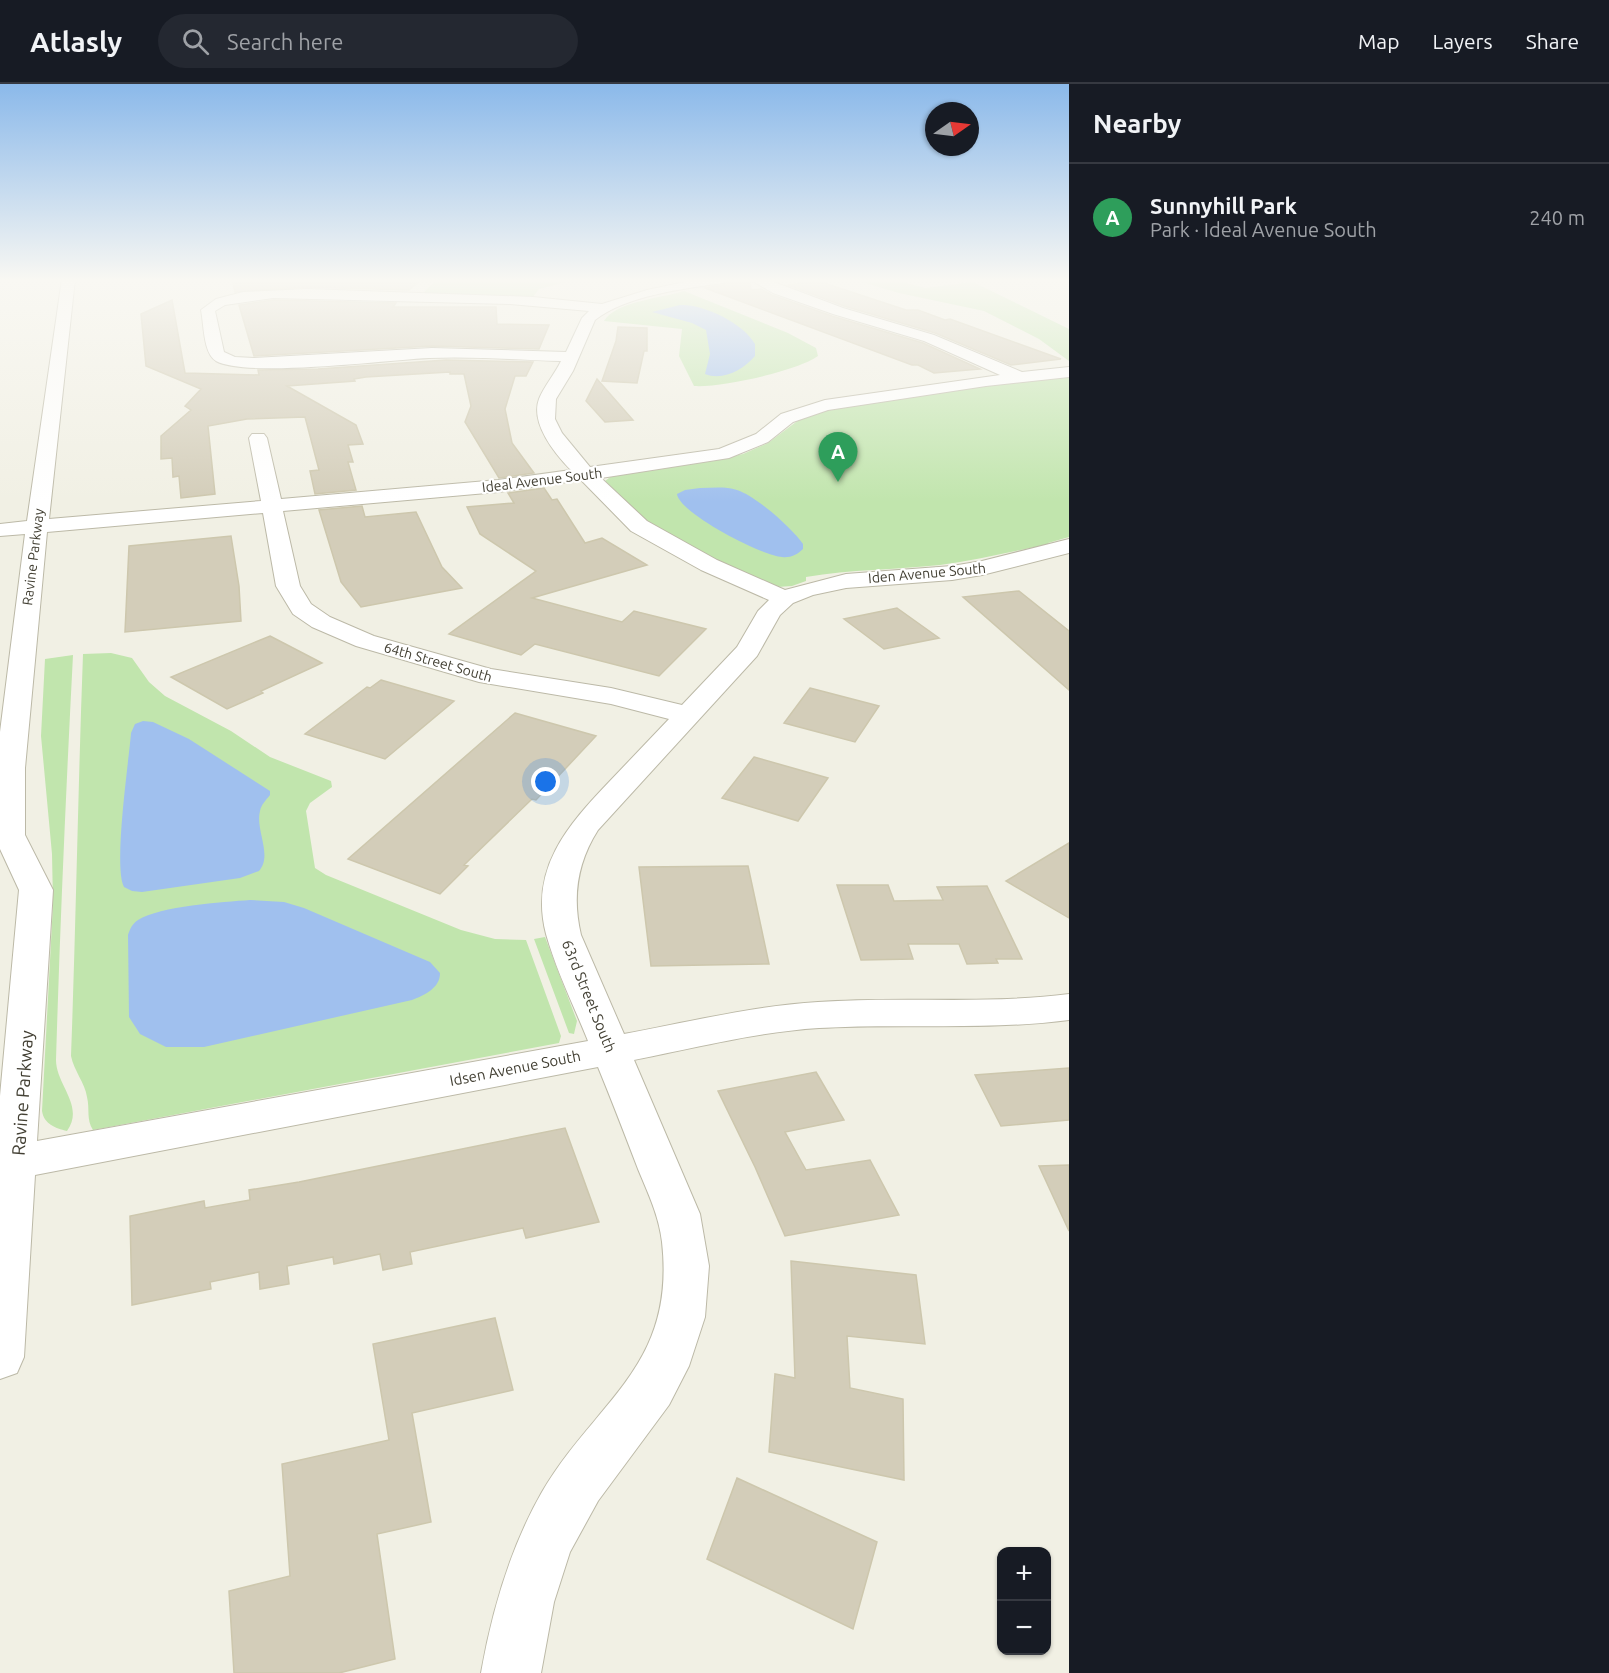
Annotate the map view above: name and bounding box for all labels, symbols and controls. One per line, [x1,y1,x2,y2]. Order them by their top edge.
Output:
search box [158,14,578,68]
icon: search [179,25,212,58]
text: Atlasly [30,26,122,57]
text: Search here [227,29,343,54]
text: Map [1358,29,1399,53]
text: Layers [1432,29,1493,53]
text: Share [1526,29,1579,53]
north arrow [925,102,979,156]
text: Nearby [1093,109,1181,138]
text: Sunnyhill Park [1150,193,1297,218]
text: A [1105,206,1120,229]
text: 240 m [1529,206,1585,229]
text: Park · Ideal Avenue South [1150,218,1377,241]
pin: A [818,432,858,482]
street label: Ideal Avenue South [481,465,603,495]
street label: Ravine Parkway [19,507,47,606]
street label: Iden Avenue South [867,560,987,586]
street label: 64th Street South [382,639,494,685]
your location [531,767,560,796]
street label: 63rd Street South [559,937,619,1055]
street label: Ravine Parkway [8,1029,36,1156]
street label: Idsen Avenue South [448,1047,582,1089]
map controls [997,1547,1051,1655]
button: + [997,1547,1051,1601]
button: − [997,1601,1051,1655]

